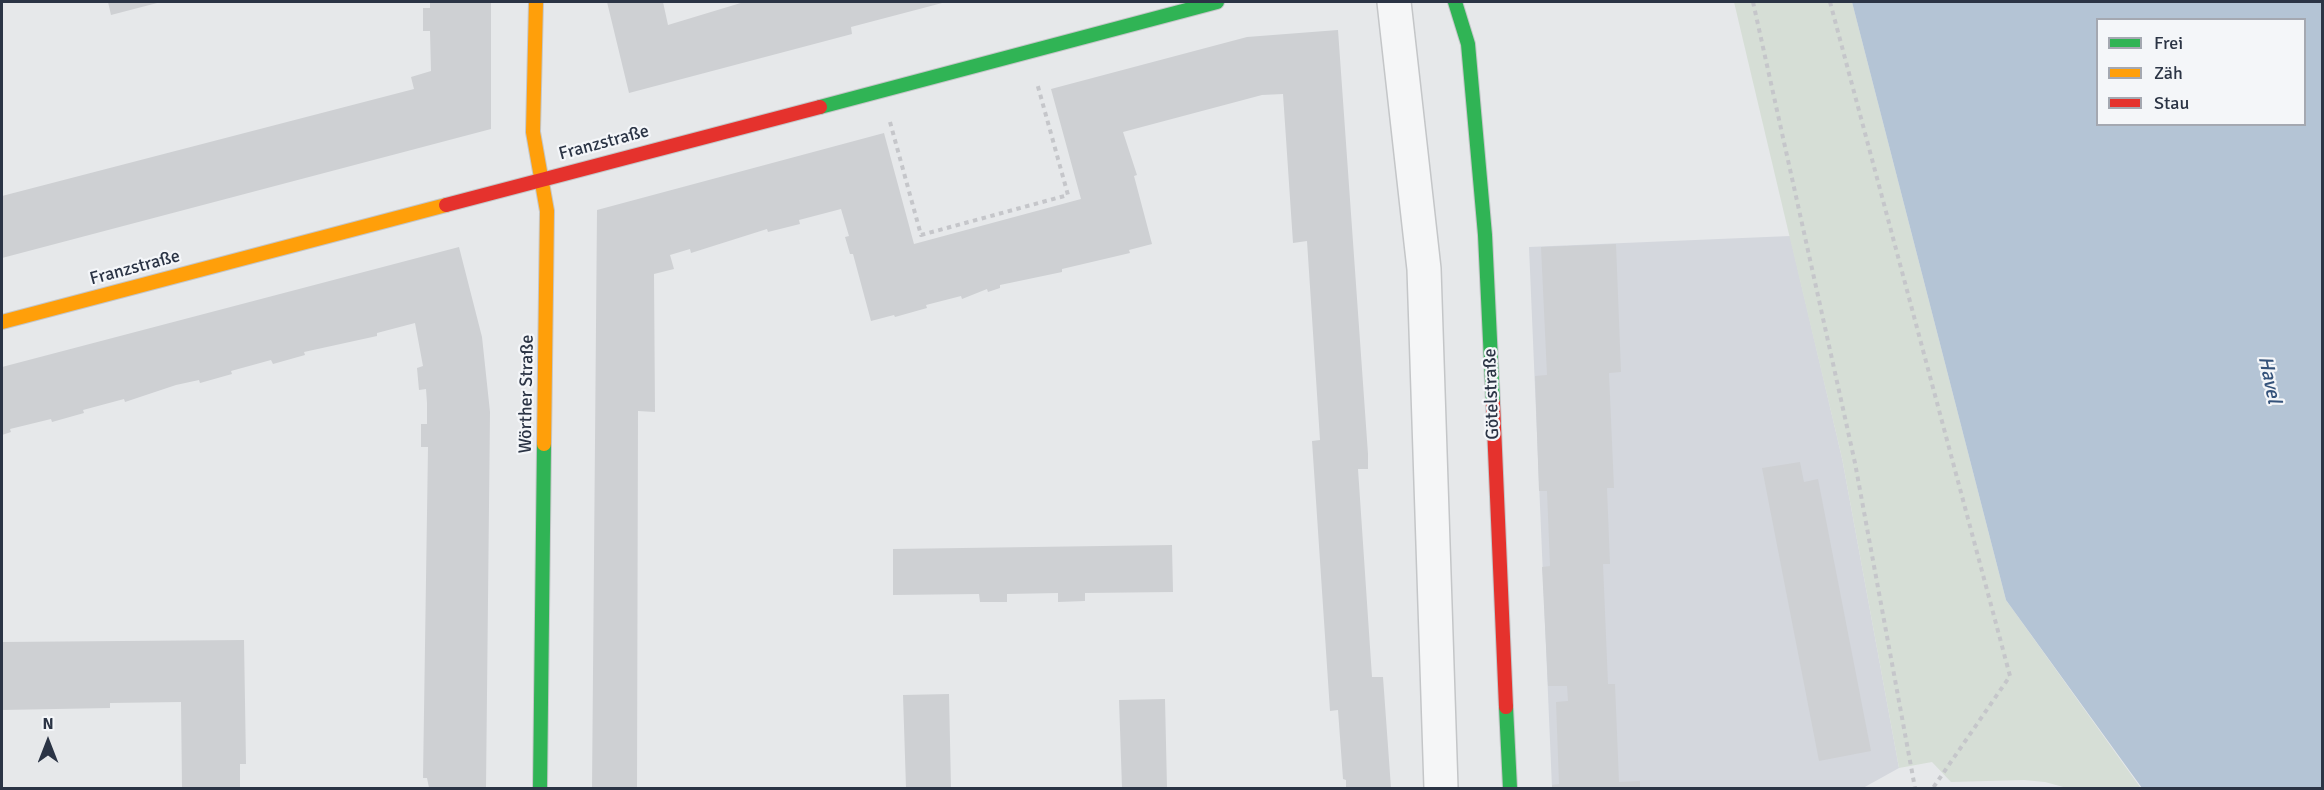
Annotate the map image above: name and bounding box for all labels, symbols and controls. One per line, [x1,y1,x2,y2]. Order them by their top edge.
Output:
legend [2096,18,2306,126]
text: Frei [2154,32,2183,54]
text: Zäh [2154,62,2183,84]
text: Stau [2154,92,2189,114]
street label: Franzstraße [557,121,651,165]
street label: Franzstraße [88,246,182,290]
street label: Wörther Straße [515,334,539,454]
street label: Götelstraße [1480,348,1504,440]
water label: Havel [2252,354,2286,406]
north arrow [18,712,78,772]
text: N [42,714,54,734]

